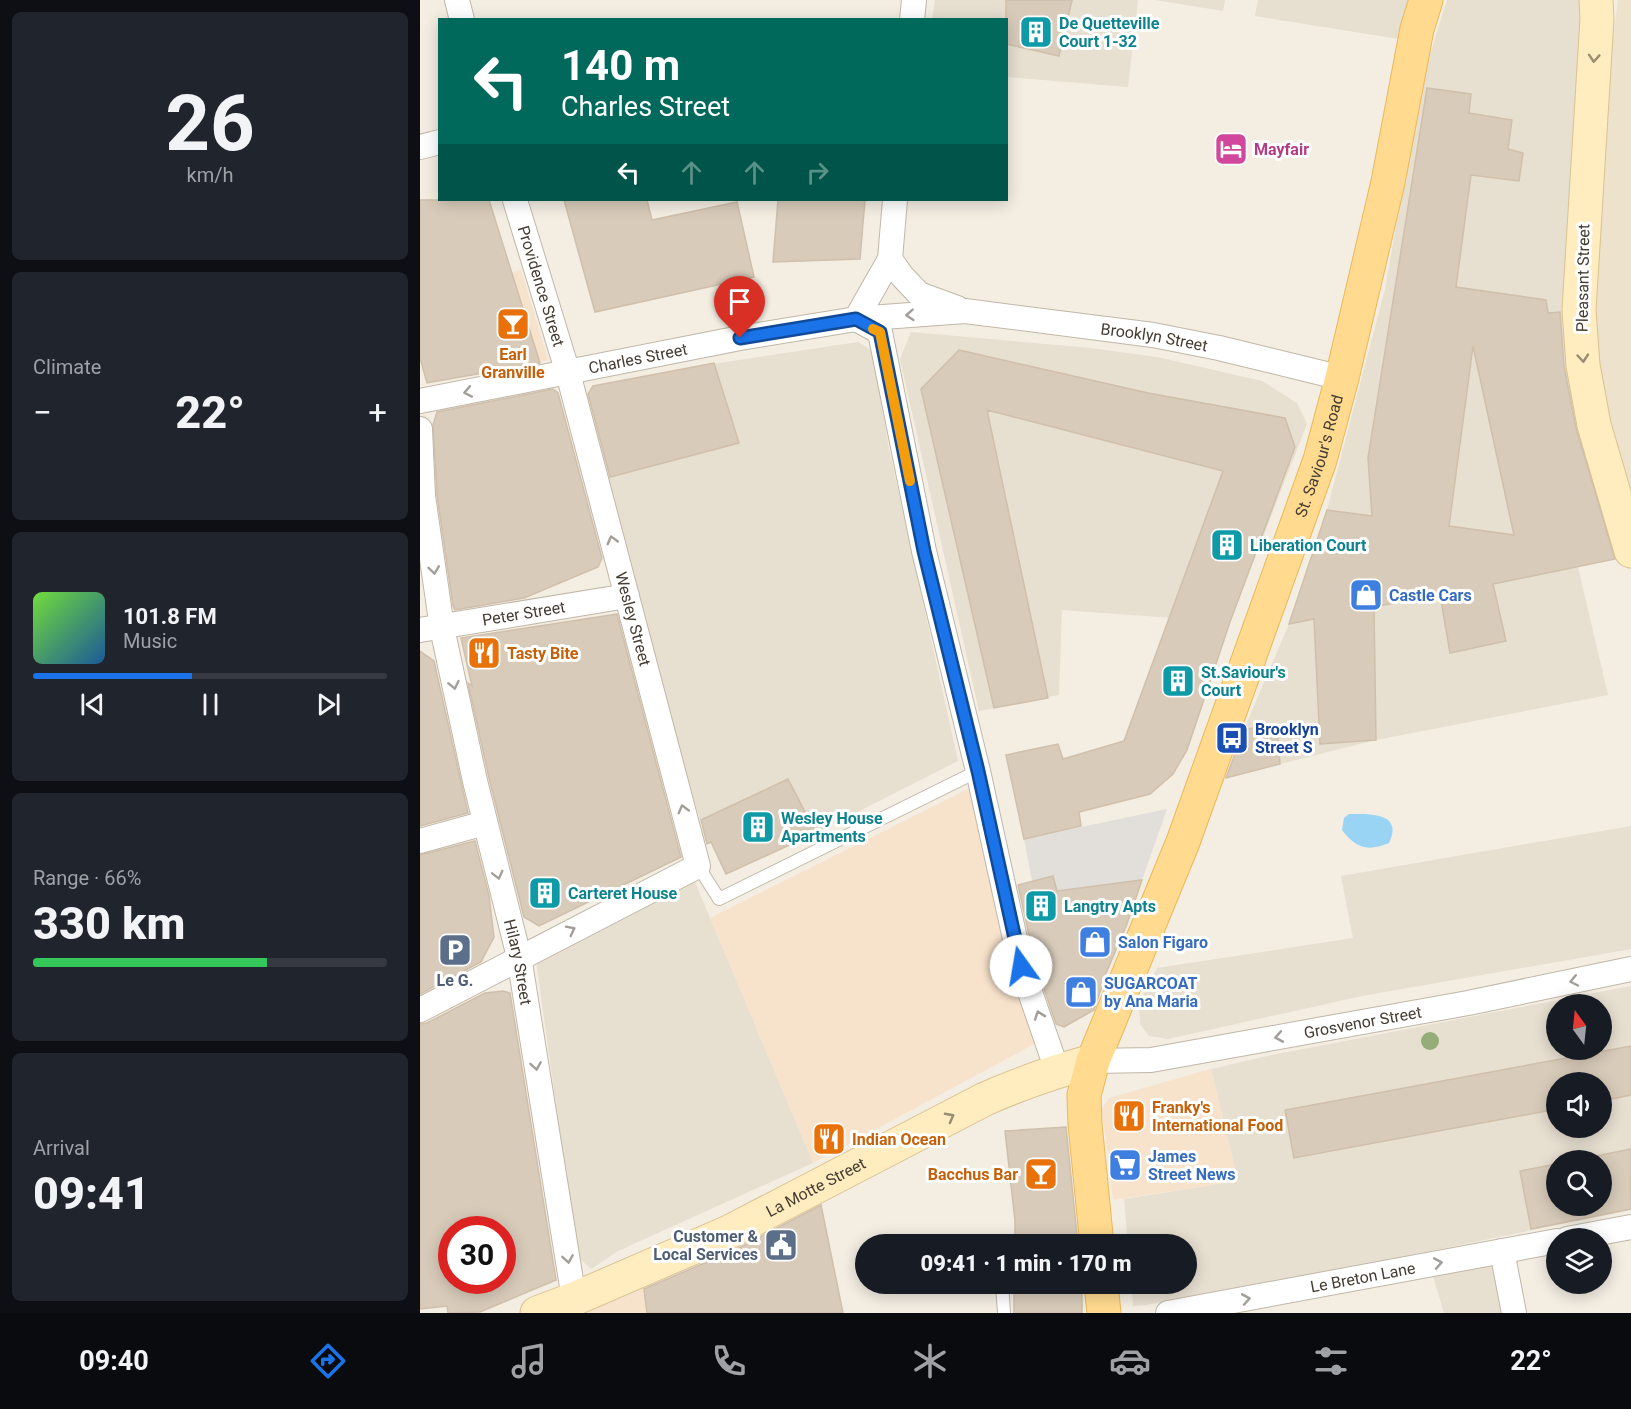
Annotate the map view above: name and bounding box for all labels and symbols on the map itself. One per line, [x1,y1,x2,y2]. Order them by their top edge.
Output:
building icon: De Quetteville Court 1-32 [1018,14,1054,50]
place label: De Quetteville Court 1-32 [1059,14,1160,51]
one-way arrow [1588,54,1601,63]
hotel icon: Mayfair [1213,131,1249,167]
place label: Mayfair [1254,140,1309,159]
street label: Providence Street [514,223,568,349]
street label: Pleasant Street [1573,224,1593,332]
pin [714,276,765,338]
bar icon: Earl Granville [495,306,531,342]
one-way arrow [906,308,915,321]
street label: Brooklyn Street [1100,319,1209,355]
street label: Charles Street [587,339,689,377]
place label: Earl Granville [481,345,545,382]
one-way arrow [1576,353,1589,362]
one-way arrow [464,385,474,398]
street label: St. Saviour's Road [1291,393,1347,520]
building icon: Liberation Court [1209,527,1245,563]
one-way arrow [607,535,619,545]
place label: Liberation Court [1250,536,1367,555]
one-way arrow [427,565,440,575]
street label: Wesley Street [611,570,655,668]
shop icon: Castle Cars [1348,577,1384,613]
place label: Castle Cars [1389,586,1472,605]
street label: Peter Street [481,597,567,629]
restaurant icon: Tasty Bite [466,635,502,671]
place label: Tasty Bite [507,644,579,663]
building icon: St.Saviour's Court [1160,663,1196,699]
place label: St.Saviour's Court [1201,663,1286,700]
one-way arrow [447,680,460,690]
bus stop icon: Brooklyn Street S [1214,720,1250,756]
place label: Brooklyn Street S [1255,720,1319,757]
one-way arrow [678,805,690,815]
building icon: Wesley House Apartments [740,809,776,845]
place label: Wesley House Apartments [781,809,883,846]
one-way arrow [491,869,503,880]
building icon: Carteret House [527,875,563,911]
place label: Carteret House [568,884,678,903]
building icon: Langtry Apts [1023,888,1059,924]
place label: Langtry Apts [1064,897,1156,916]
street label: Hilary Street [500,917,536,1006]
shop icon: Salon Figaro [1077,924,1113,960]
one-way arrow [564,926,575,938]
parking icon: Le G. [437,932,473,968]
place label: Salon Figaro [1118,933,1208,952]
position arrow [989,934,1053,998]
place label: Le G. [437,971,473,990]
shop icon: SUGARCOAT by Ana Maria [1063,974,1099,1010]
place label: SUGARCOAT by Ana Maria [1104,974,1199,1011]
one-way arrow [1569,974,1579,987]
north arrow [1546,994,1612,1060]
street label: Grosvenor Street [1302,1002,1423,1042]
one-way arrow [1033,1010,1046,1021]
one-way arrow [1274,1030,1284,1043]
one-way arrow [530,1062,542,1071]
restaurant icon: Franky's International Food [1111,1098,1147,1134]
place label: Franky's International Food [1152,1098,1283,1135]
one-way arrow [944,1113,954,1124]
restaurant icon: Indian Ocean [811,1121,847,1157]
place label: Indian Ocean [852,1130,946,1149]
supermarket icon: James Street News [1107,1147,1143,1183]
place label: James Street News [1148,1147,1236,1184]
street label: La Motte Street [763,1153,869,1221]
bar icon: Bacchus Bar [1023,1156,1059,1192]
place label: Bacchus Bar [928,1165,1018,1184]
speed limit sign: 30 [438,1216,516,1294]
place label: Customer & Local Services [653,1227,758,1264]
public building icon: Customer & Local Services [763,1227,799,1263]
one-way arrow [561,1254,573,1263]
one-way arrow [1433,1257,1443,1270]
street label: Le Breton Lane [1309,1258,1417,1296]
one-way arrow [1242,1293,1251,1305]

